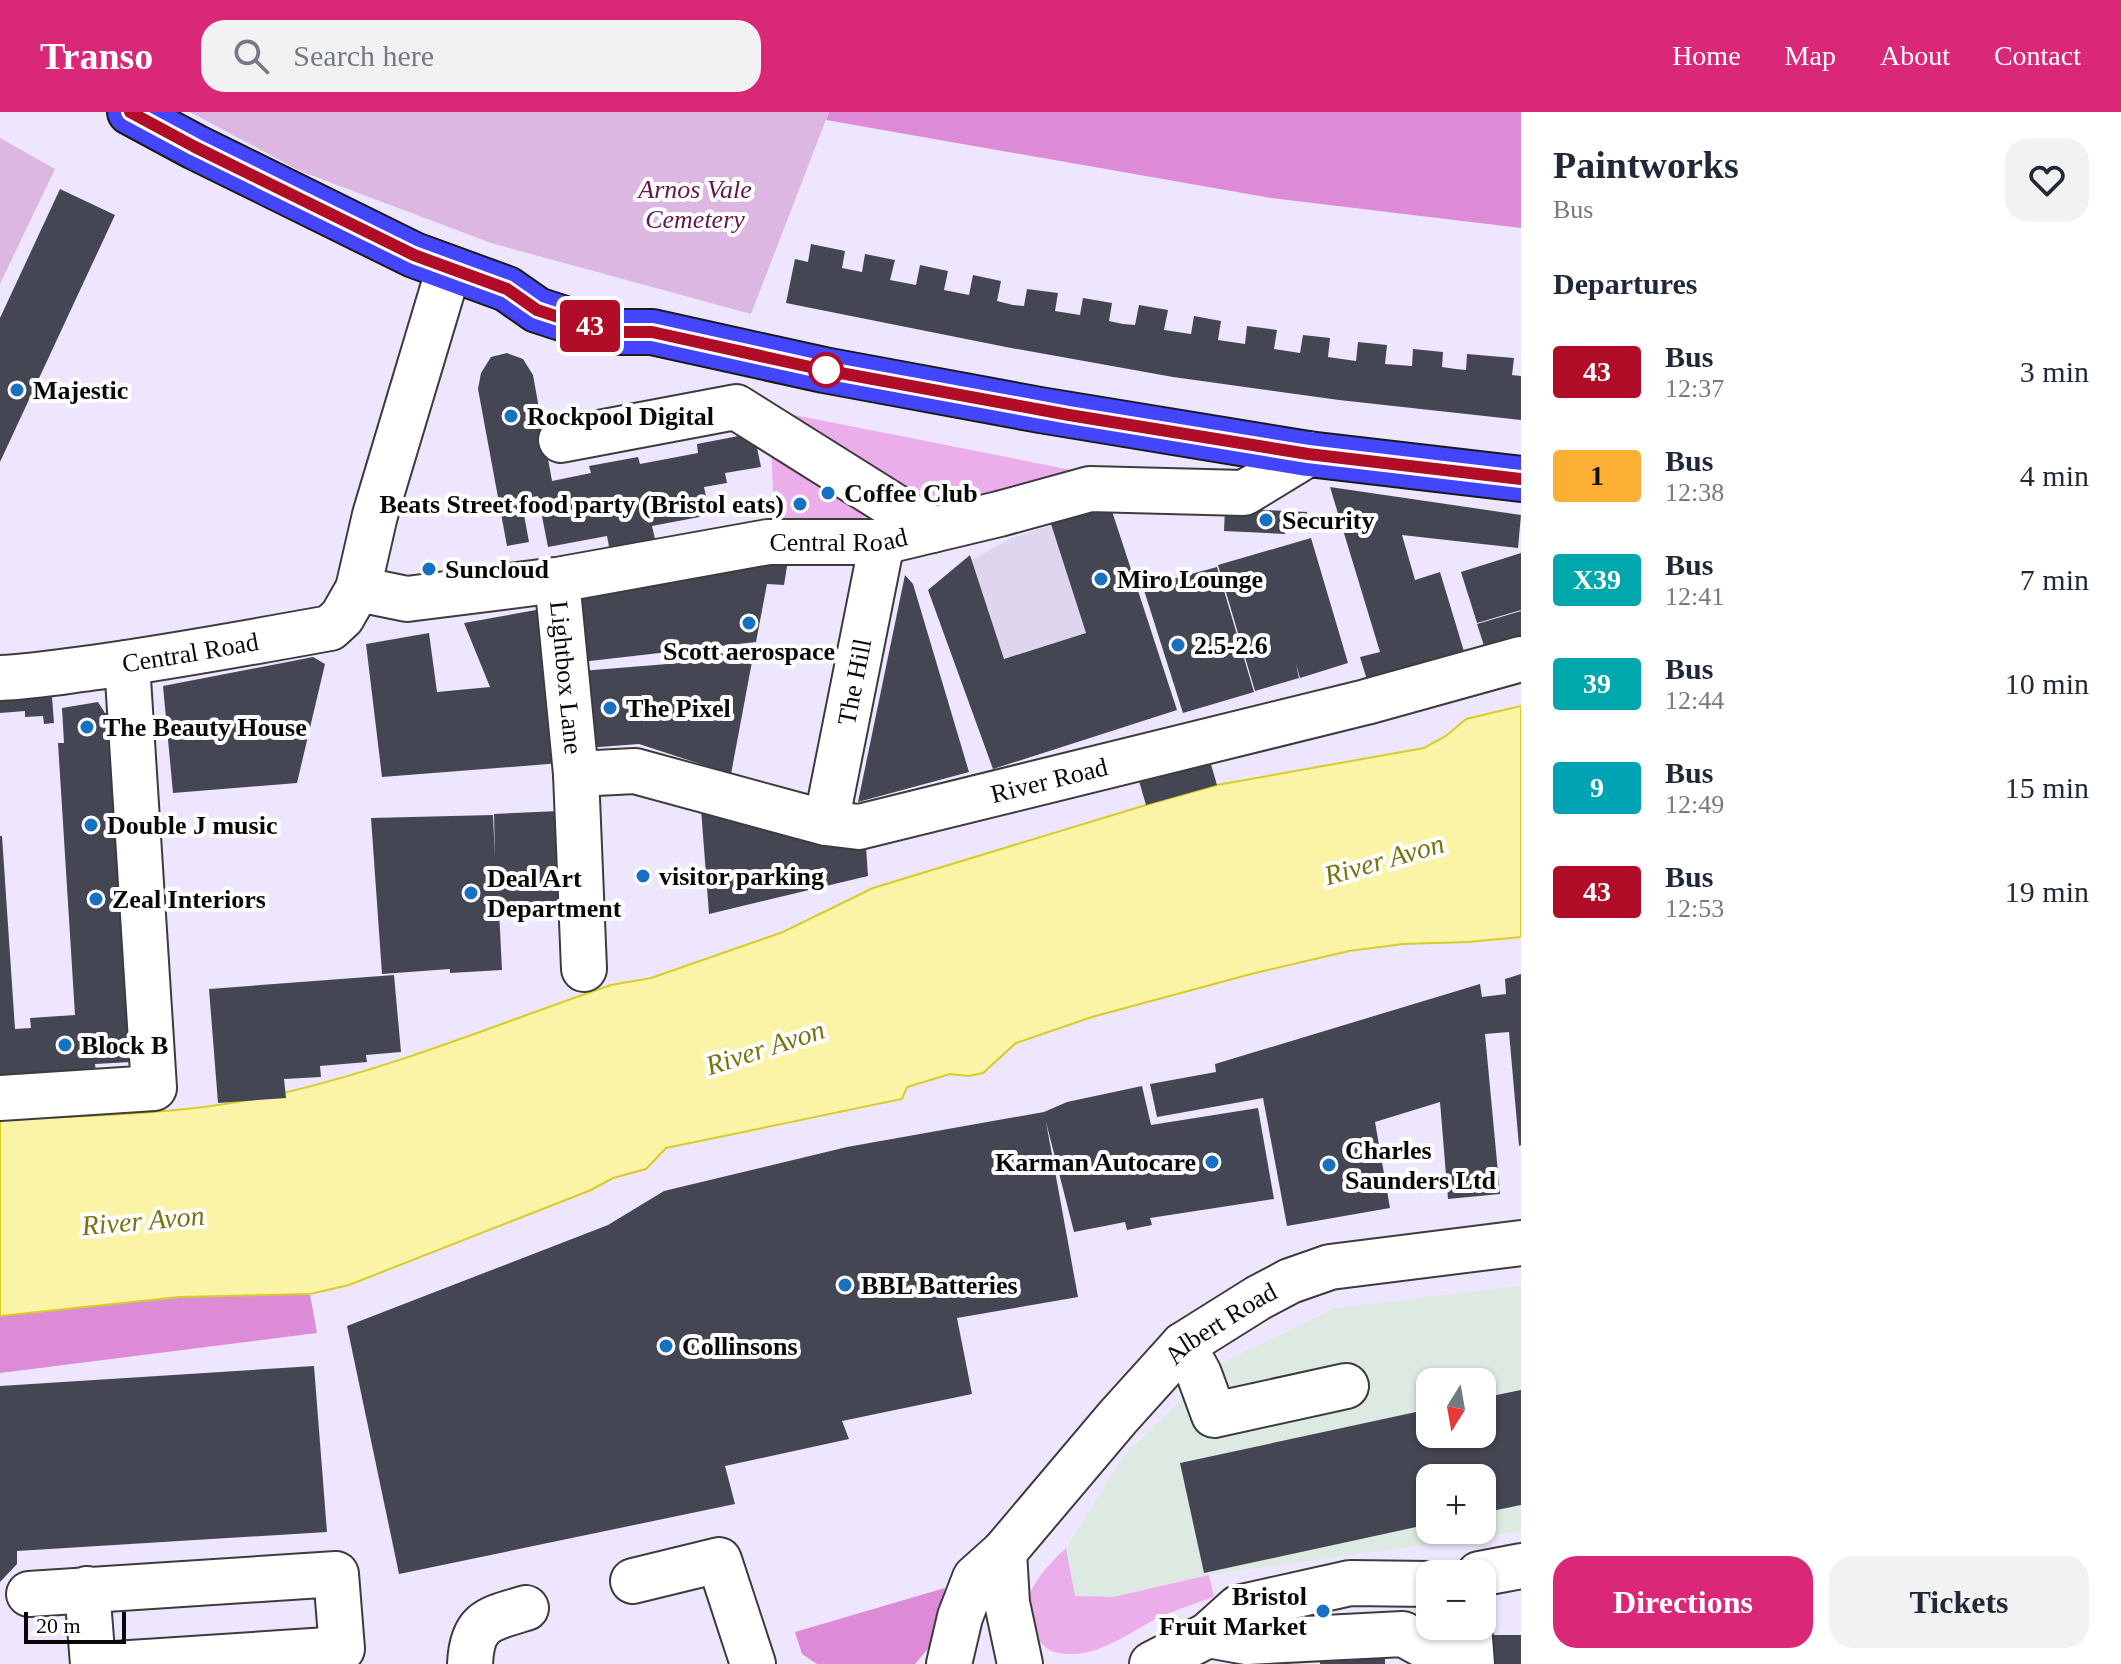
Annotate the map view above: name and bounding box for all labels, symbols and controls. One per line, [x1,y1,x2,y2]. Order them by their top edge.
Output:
search box [201,20,761,92]
icon: search [229,34,273,78]
text: Transo [40,35,153,77]
text: Search here [293,39,434,72]
text: Home [1672,40,1741,71]
text: Map [1785,40,1836,71]
text: About [1880,40,1950,71]
text: Contact [1994,40,2081,71]
button: heart [2005,138,2089,222]
text: Paintworks [1553,144,1739,186]
park label: Arnos Vale Cemetery [636,175,752,234]
text: Bus [1553,195,1593,224]
text: Departures [1553,267,1697,300]
line badge: 43 [554,300,626,352]
text: 43 [576,310,604,341]
text: Bus [1665,340,1713,373]
unlabelled marker [809,353,843,387]
text: 3 min [2020,355,2089,388]
text: 43 [1583,356,1611,387]
text: 12:37 [1665,374,1724,403]
place label: Majestic [33,376,128,405]
marker: Majestic [8,381,26,399]
place label: Rockpool Digital [527,402,714,431]
marker: Rockpool Digital [502,407,520,425]
text: Bus [1665,444,1713,477]
text: 4 min [2020,459,2089,492]
text: 1 [1590,460,1604,491]
text: 12:38 [1665,478,1724,507]
place label: Coffee Club [844,479,978,508]
marker: Coffee Club [819,484,837,502]
place label: Beats Street food party (Bristol eats) [379,490,784,519]
marker: Beats Street food party (Bristol eats) [791,495,809,513]
place label: Security [1282,506,1374,535]
marker: Security [1257,511,1275,529]
street label: Central Road [769,522,910,557]
text: Bus [1665,548,1713,581]
place label: Suncloud [445,555,550,584]
marker: Suncloud [420,560,438,578]
text: 7 min [2020,563,2089,596]
text: X39 [1573,564,1621,595]
place label: Miro Lounge [1117,565,1263,594]
marker: Miro Lounge [1092,570,1110,588]
text: 12:41 [1665,582,1724,611]
street label: Lightbox Lane [544,600,588,756]
marker: Scott aerospace [740,614,758,632]
street label: Central Road [120,627,261,678]
place label: 2.5-2.6 [1194,631,1268,660]
street label: The Hill [832,636,877,728]
marker: 2.5-2.6 [1169,636,1187,654]
place label: Scott aerospace [663,637,835,666]
text: Bus [1665,652,1713,685]
text: 10 min [2005,667,2089,700]
text: 39 [1583,668,1611,699]
text: 12:44 [1665,686,1724,715]
place label: The Pixel [626,694,731,723]
marker: The Pixel [601,699,619,717]
place label: The Beauty House [103,713,307,742]
marker: The Beauty House [78,718,96,736]
street label: River Road [988,752,1110,809]
text: Bus [1665,756,1713,789]
text: 15 min [2005,771,2089,804]
text: 9 [1590,772,1604,803]
text: 12:49 [1665,790,1724,819]
place label: Double J music [107,811,277,840]
marker: Double J music [82,816,100,834]
water label: River Avon [1320,828,1448,892]
text: Bus [1665,860,1713,893]
place label: visitor parking [659,862,824,891]
place label: Deal Art Department [487,864,622,923]
marker: visitor parking [634,867,652,885]
text: 19 min [2005,875,2089,908]
text: 43 [1583,876,1611,907]
marker: Deal Art Department [462,884,480,902]
place label: Zeal Interiors [112,885,266,914]
marker: Zeal Interiors [87,890,105,908]
text: 12:53 [1665,894,1724,923]
water label: River Avon [701,1014,828,1082]
place label: Block B [81,1031,168,1060]
marker: Block B [56,1036,74,1054]
place label: Charles Saunders Ltd [1345,1136,1497,1195]
place label: Karman Autocare [995,1148,1196,1177]
marker: Karman Autocare [1203,1153,1221,1171]
marker: Charles Saunders Ltd [1320,1156,1338,1174]
water label: River Avon [79,1200,206,1241]
place label: BBL Batteries [861,1271,1018,1300]
marker: BBL Batteries [836,1276,854,1294]
street label: Albert Road [1159,1277,1282,1370]
place label: Collinsons [682,1332,798,1361]
marker: Collinsons [657,1337,675,1355]
north arrow [1416,1368,1496,1448]
map controls [1416,1368,1496,1640]
button: + [1416,1464,1496,1544]
button: Directions [1553,1556,1813,1648]
button: Tickets [1829,1556,2089,1648]
button: − [1416,1560,1496,1640]
place label: Bristol Fruit Market [1159,1582,1307,1641]
marker: Bristol Fruit Market [1314,1602,1332,1620]
scale bar [24,1608,126,1644]
text: 20 m [36,1613,81,1638]

